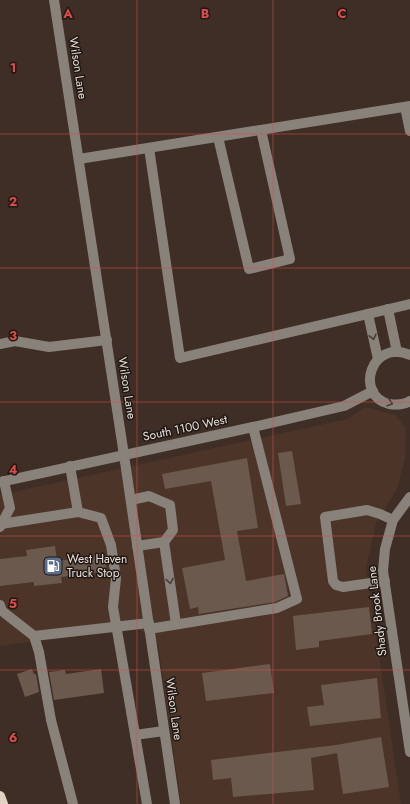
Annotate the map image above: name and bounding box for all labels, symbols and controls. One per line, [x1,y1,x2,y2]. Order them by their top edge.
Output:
text: A [62,4,73,23]
text: B [201,4,210,23]
text: C [337,4,347,23]
street label: Wilson Lane [64,36,92,100]
text: 1 [10,58,16,77]
text: 2 [9,192,17,211]
text: 3 [9,326,17,345]
one-way arrow [368,333,377,340]
street label: Wilson Lane [113,356,141,420]
one-way arrow [386,398,393,407]
street label: South 1100 West [141,410,229,446]
text: 4 [8,460,18,479]
place label: West Haven Truck Stop [67,550,127,582]
fuel station icon: West Haven Truck Stop [42,555,64,577]
street label: Shady Brook Lane [363,565,391,657]
one-way arrow [165,577,174,584]
text: 5 [9,594,17,613]
street label: Wilson Lane [161,677,187,741]
text: 6 [9,728,18,747]

